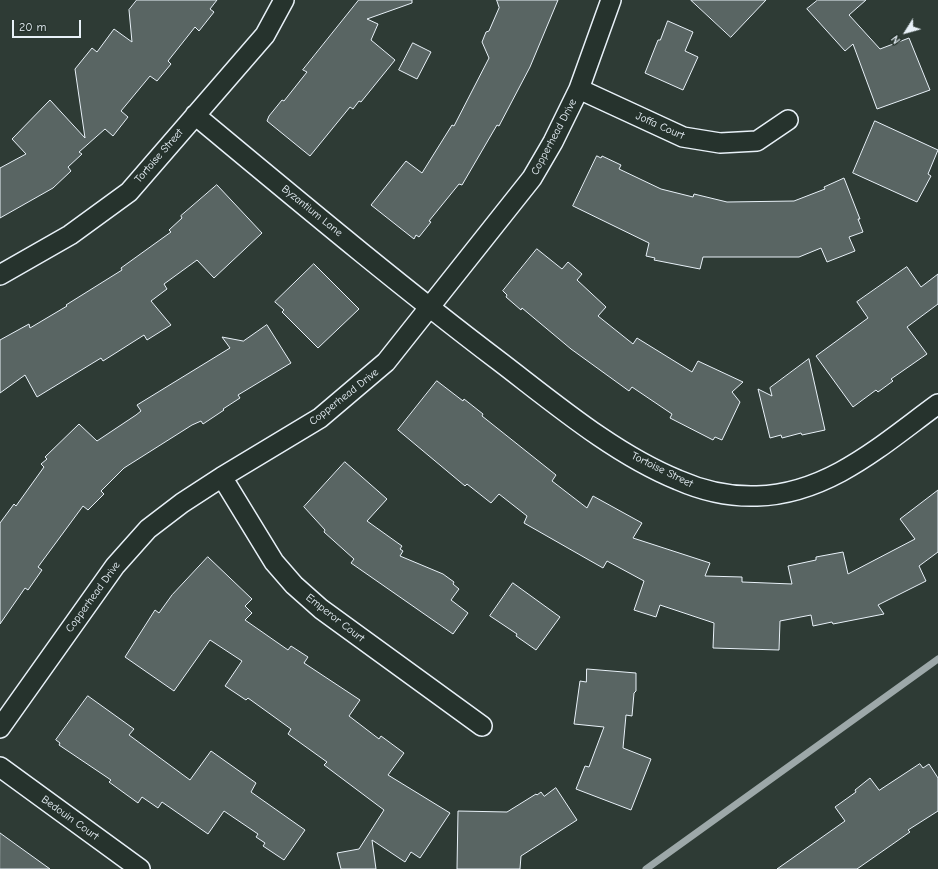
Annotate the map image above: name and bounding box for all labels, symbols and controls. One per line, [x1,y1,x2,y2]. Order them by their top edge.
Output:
scale bar [14,12,83,38]
north arrow [886,12,926,52]
text: 20 m [19,20,47,34]
text: N [889,33,903,46]
street label: Copperhead Drive [528,97,580,177]
street label: Joffa Court [634,109,686,143]
street label: Tortoise Street [132,126,186,186]
street label: Byzantium Lane [279,182,345,240]
street label: Copperhead Drive [307,366,381,428]
street label: Tortoise Street [629,449,695,491]
street label: Copperhead Drive [63,559,123,635]
street label: Emperor Court [303,591,367,645]
street label: Bedouin Court [39,793,101,843]

